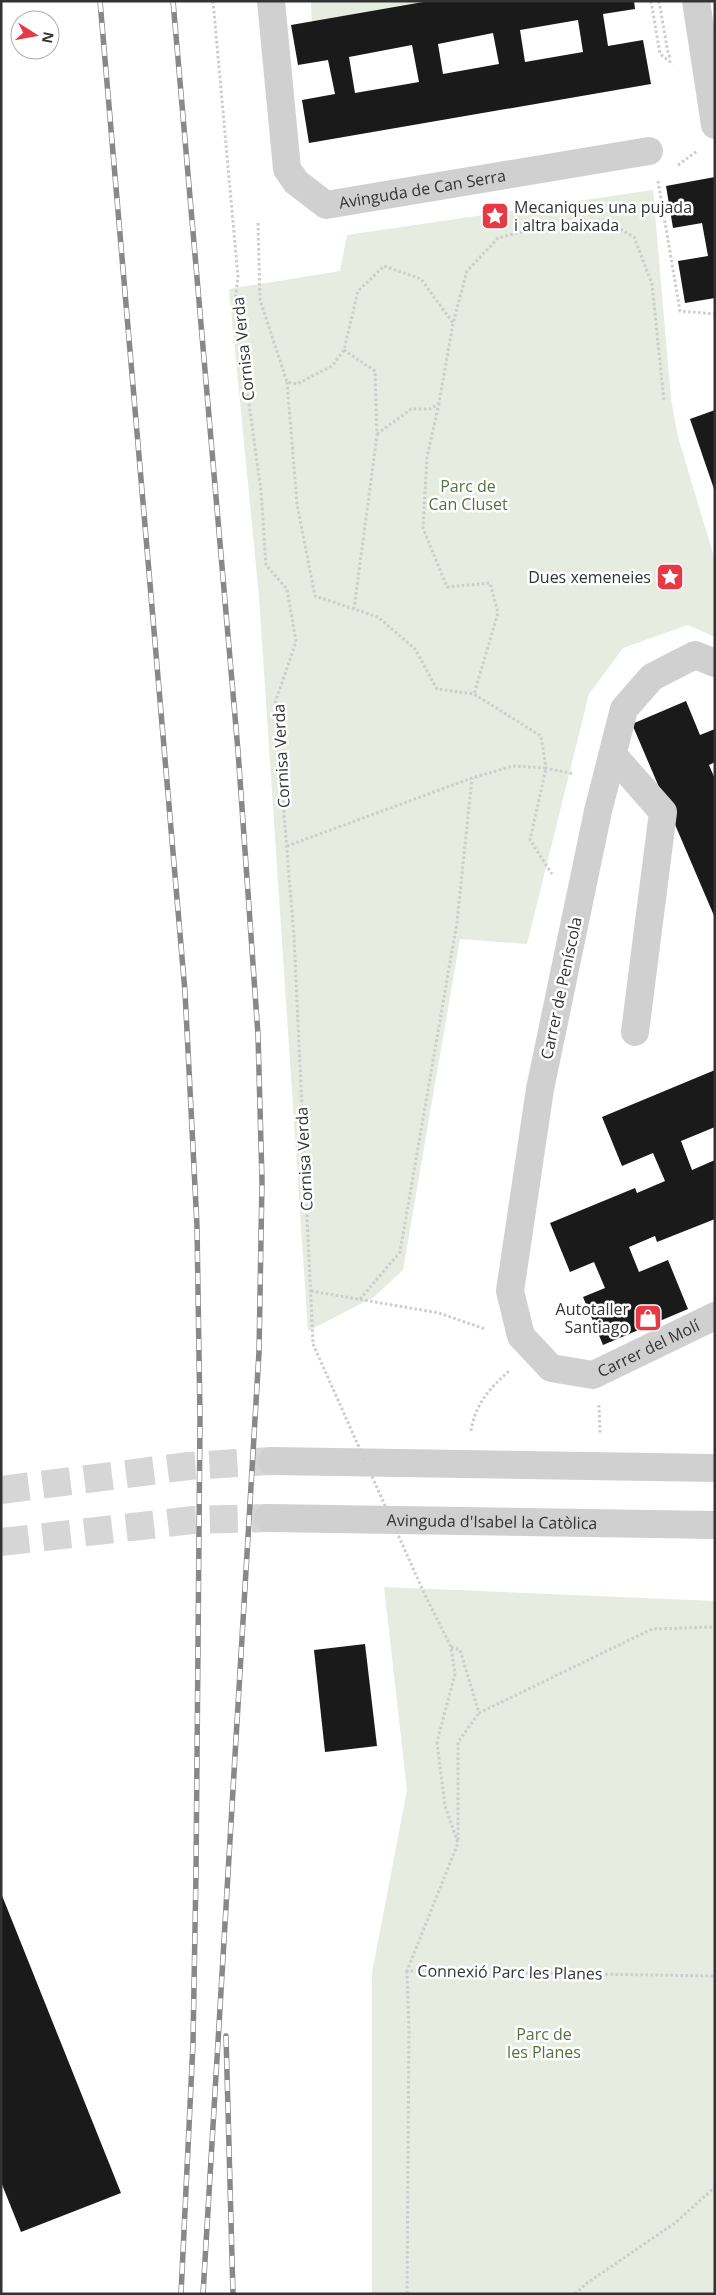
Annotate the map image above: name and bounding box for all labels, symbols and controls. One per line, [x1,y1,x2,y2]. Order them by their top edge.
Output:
north arrow [10,10,60,60]
text: N [38,30,59,45]
street label: Avinguda de Can Serra [337,164,507,214]
place label: Mecaniques una pujada i altra baixada [514,196,692,236]
place icon: Mecaniques una pujada i altra baixada [480,201,510,231]
street label: Cornisa Verda [227,296,259,402]
park label: Parc de Can Cluset [428,475,508,515]
place icon: Dues xemeneies [655,562,685,592]
place label: Dues xemeneies [528,566,651,588]
street label: Cornisa Verda [267,703,295,809]
street label: Carrer de Peníscola [535,915,587,1061]
street label: Cornisa Verda [290,1106,318,1212]
place label: Autotaller Santiago [556,1298,629,1338]
shop icon: Autotaller Santiago [633,1303,663,1333]
street label: Carrer del Molí [594,1314,704,1382]
street label: Avinguda d'Isabel la Catòlica [386,1509,597,1534]
street label: Connexió Parc les Planes [417,1959,603,1985]
park label: Parc de les Planes [507,2023,581,2063]

